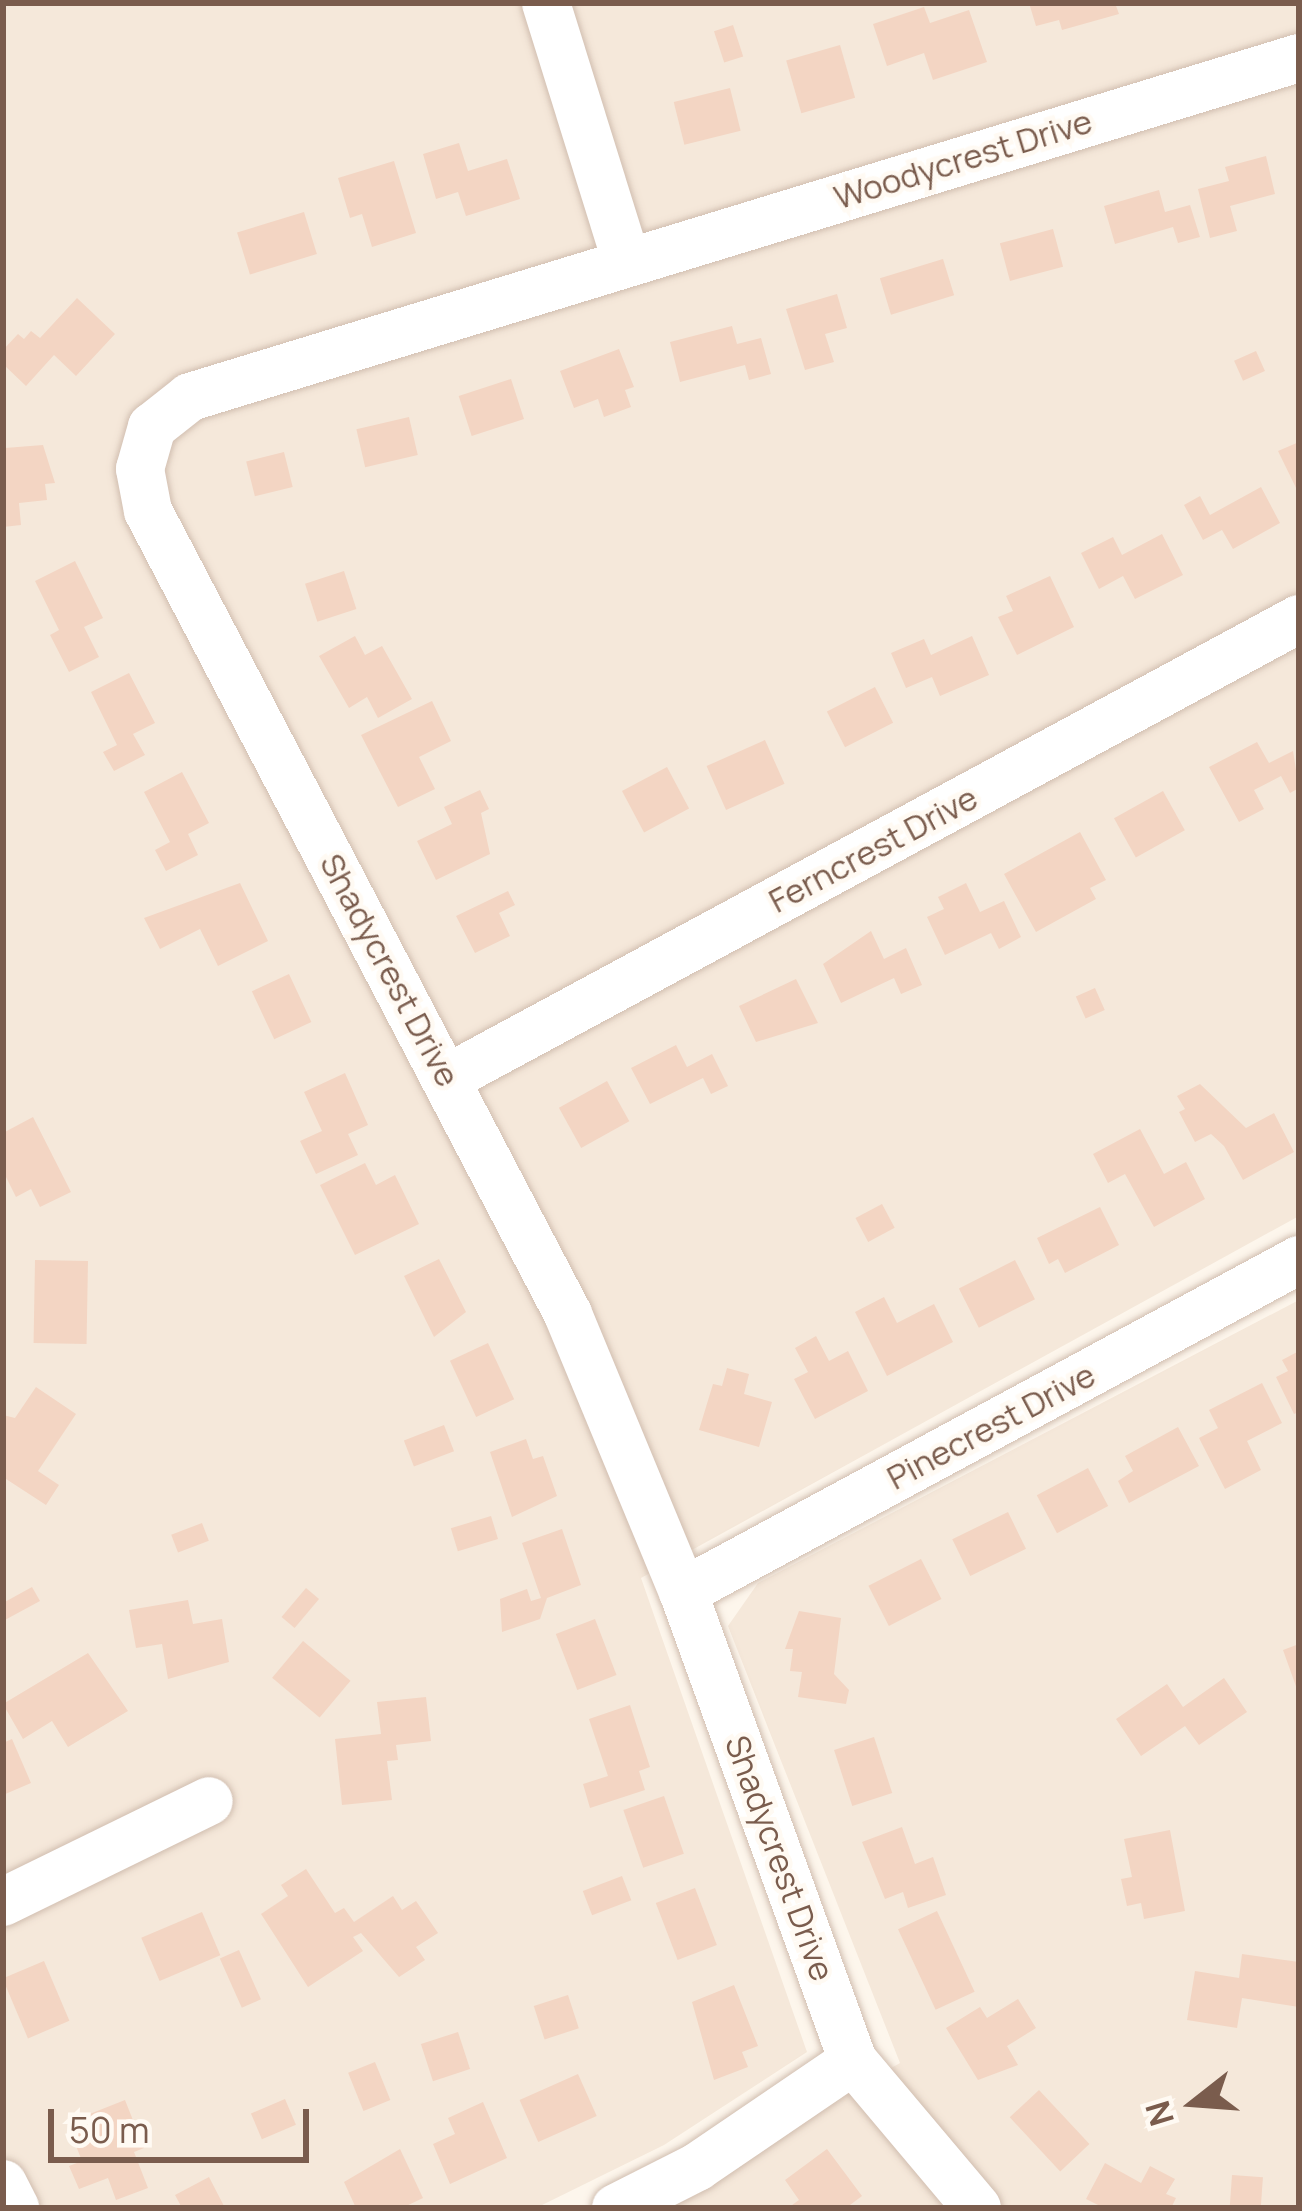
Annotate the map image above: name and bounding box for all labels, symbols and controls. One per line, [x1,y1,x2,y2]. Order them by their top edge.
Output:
street label: Woodycrest Drive [829,101,1097,217]
street label: Ferncrest Drive [762,777,984,921]
street label: Shadycrest Drive [312,847,468,1093]
street label: Pinecrest Drive [880,1355,1102,1497]
street label: Shadycrest Drive [717,1730,843,1986]
north arrow [1134,2043,1254,2163]
scale bar [54,2085,315,2159]
text: N [1134,2096,1184,2132]
text: 50 m [69,2105,149,2154]

